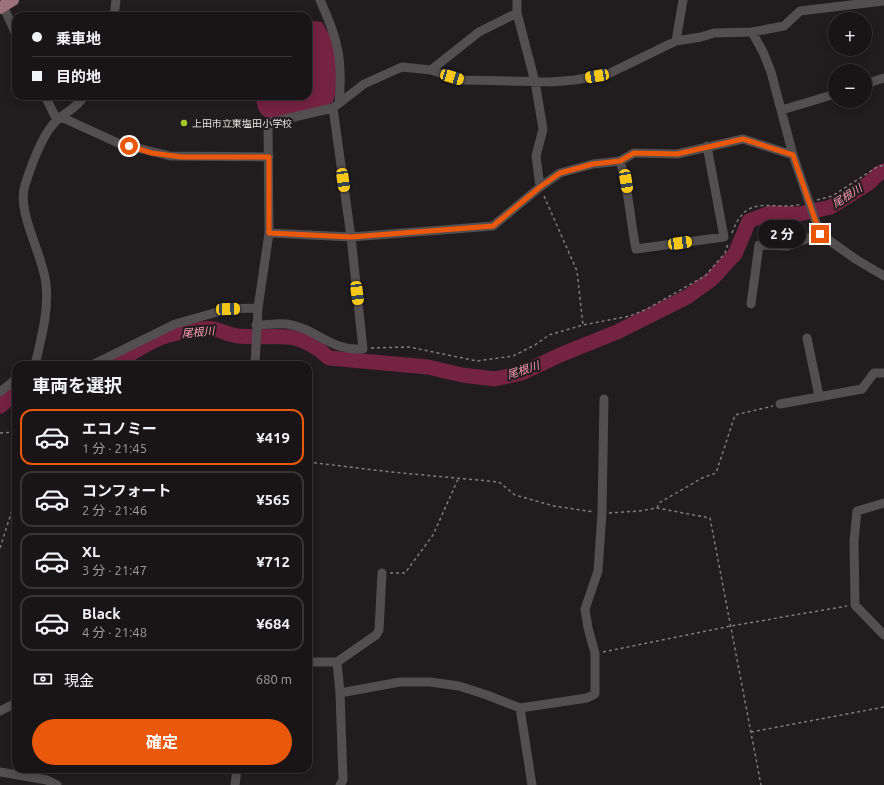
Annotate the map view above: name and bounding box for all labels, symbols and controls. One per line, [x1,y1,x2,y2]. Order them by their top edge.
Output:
map controls [828,12,872,108]
button: + [828,12,872,56]
text: 乗車地 [56,30,101,47]
button: − [828,64,872,108]
text: 目的地 [56,68,101,85]
car [439,68,465,86]
car [584,68,610,84]
marker: 上田市立東塩田小学校 [179,118,189,128]
place label: 上田市立東塩田小学校 [192,118,292,129]
route start [120,137,138,155]
car [335,167,351,193]
car [618,168,634,194]
water label: 尾根川 [830,181,865,210]
callout: 2 分 [758,220,806,248]
route end [811,225,829,243]
text: 2 分 [770,227,794,241]
car [667,235,693,251]
car [350,280,364,306]
car [216,303,240,315]
water label: 尾根川 [181,324,216,339]
water label: 尾根川 [505,359,541,381]
text: 車両を選択 [32,375,122,395]
icon: car [34,419,70,455]
text: エコノミー [82,420,157,437]
text: ¥419 [256,429,290,446]
text: 1 分 · 21:45 [82,441,147,455]
icon: car [34,481,70,517]
text: コンフォート [82,482,172,499]
text: ¥565 [256,491,290,508]
text: 2 分 · 21:46 [82,503,147,517]
icon: car [34,543,70,579]
text: XL [82,543,100,560]
text: ¥712 [256,553,290,570]
text: 3 分 · 21:47 [82,563,147,577]
icon: car [34,605,70,641]
text: Black [82,605,121,622]
text: ¥684 [256,615,290,632]
text: 4 分 · 21:48 [82,625,147,639]
icon: cash [32,668,54,690]
text: 現金 [64,672,94,689]
text: 680 m [256,672,292,686]
button: 確定 [32,719,292,765]

